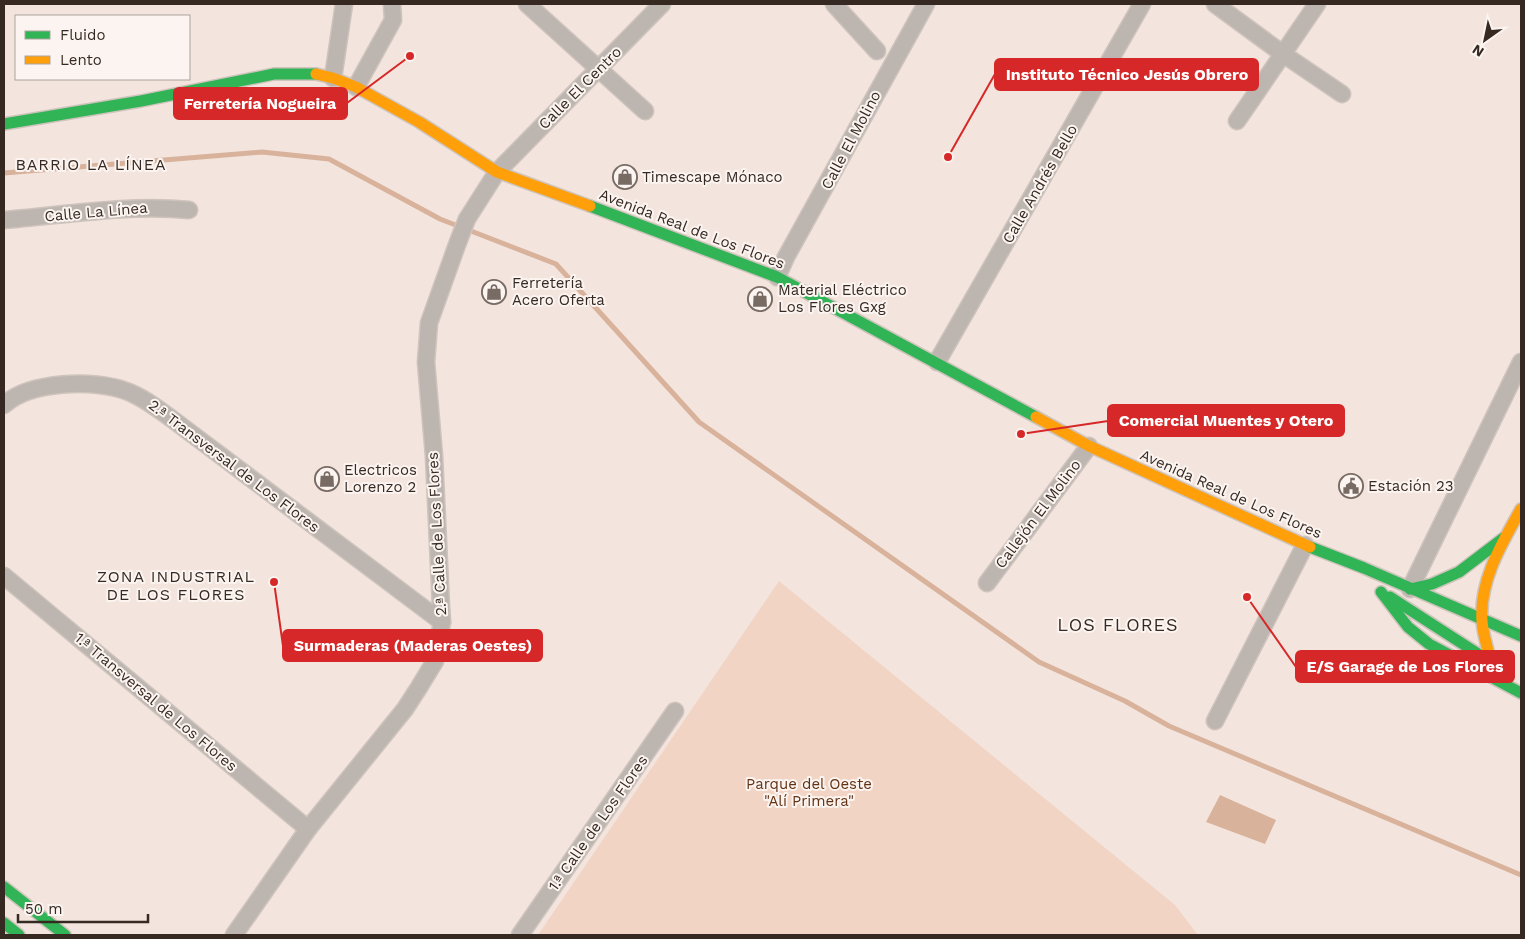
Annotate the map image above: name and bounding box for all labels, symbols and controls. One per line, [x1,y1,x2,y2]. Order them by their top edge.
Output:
legend [15,15,190,80]
north arrow [1460,15,1510,65]
text: Fluido [60,26,105,44]
text: N [1469,41,1487,60]
street label: Calle El Centro [535,43,625,133]
text: Lento [60,51,102,69]
callout: Instituto Técnico Jesús Obrero [995,59,1258,90]
text: Instituto Técnico Jesús Obrero [1006,65,1249,84]
callout: Ferretería Nogueira [174,88,347,119]
street label: Calle El Molino [817,88,885,192]
text: Ferretería Nogueira [184,94,337,113]
street label: Calle Andrés Bello [999,122,1081,246]
district label: BARRIO LA LÍNEA [15,155,167,174]
shop icon: Timescape Mónaco [612,164,638,190]
place label: Timescape Mónaco [642,168,783,186]
street label: Avenida Real de Los Flores [597,185,787,273]
street label: Calle La Línea [44,198,149,225]
place label: Ferretería Acero Oferta [512,274,605,309]
shop icon: Ferretería Acero Oferta [481,279,507,305]
place label: Material Eléctrico Los Flores Gxg [778,281,907,316]
shop icon: Material Eléctrico Los Flores Gxg [747,286,773,312]
street label: 2.ª Transversal de Los Flores [145,396,323,536]
callout: Comercial Muentes y Otero [1108,405,1344,436]
text: Comercial Muentes y Otero [1119,411,1334,430]
street label: Avenida Real de Los Flores [1137,446,1325,542]
street label: 2.ª Calle de Los Flores [424,452,450,616]
street label: Callejón El Molino [991,456,1085,572]
place label: Electricos Lorenzo 2 [344,461,417,496]
shop icon: Electricos Lorenzo 2 [314,466,340,492]
public building icon: Estación 23 [1338,473,1364,499]
place label: Estación 23 [1368,477,1454,495]
district label: ZONA INDUSTRIAL DE LOS FLORES [97,567,255,604]
district label: LOS FLORES [1057,614,1179,635]
street label: 1.ª Transversal de Los Flores [71,629,241,775]
callout: Surmaderas (Maderas Oestes) [283,630,542,661]
text: Surmaderas (Maderas Oestes) [294,636,532,655]
callout: E/S Garage de Los Flores [1296,651,1514,682]
text: E/S Garage de Los Flores [1306,657,1504,676]
street label: 1.ª Calle de Los Flores [544,752,652,894]
park label: Parque del Oeste "Alí Primera" [746,775,872,810]
scale bar [18,892,148,924]
text: 50 m [25,900,62,918]

